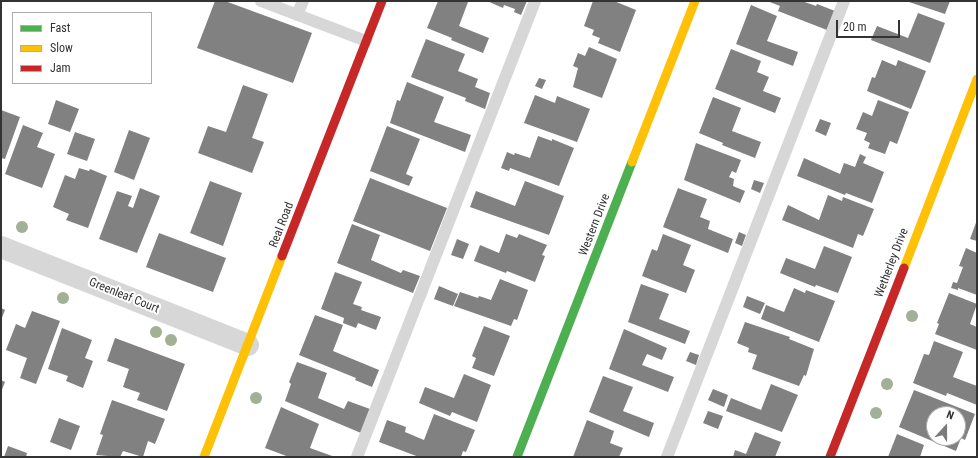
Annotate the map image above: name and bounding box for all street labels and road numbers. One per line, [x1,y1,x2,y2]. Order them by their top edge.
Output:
street label: Western Drive [577,192,613,258]
street label: Real Road [267,200,297,250]
street label: Wetherley Drive [872,226,912,300]
street label: Greenleaf Court [87,275,161,317]

